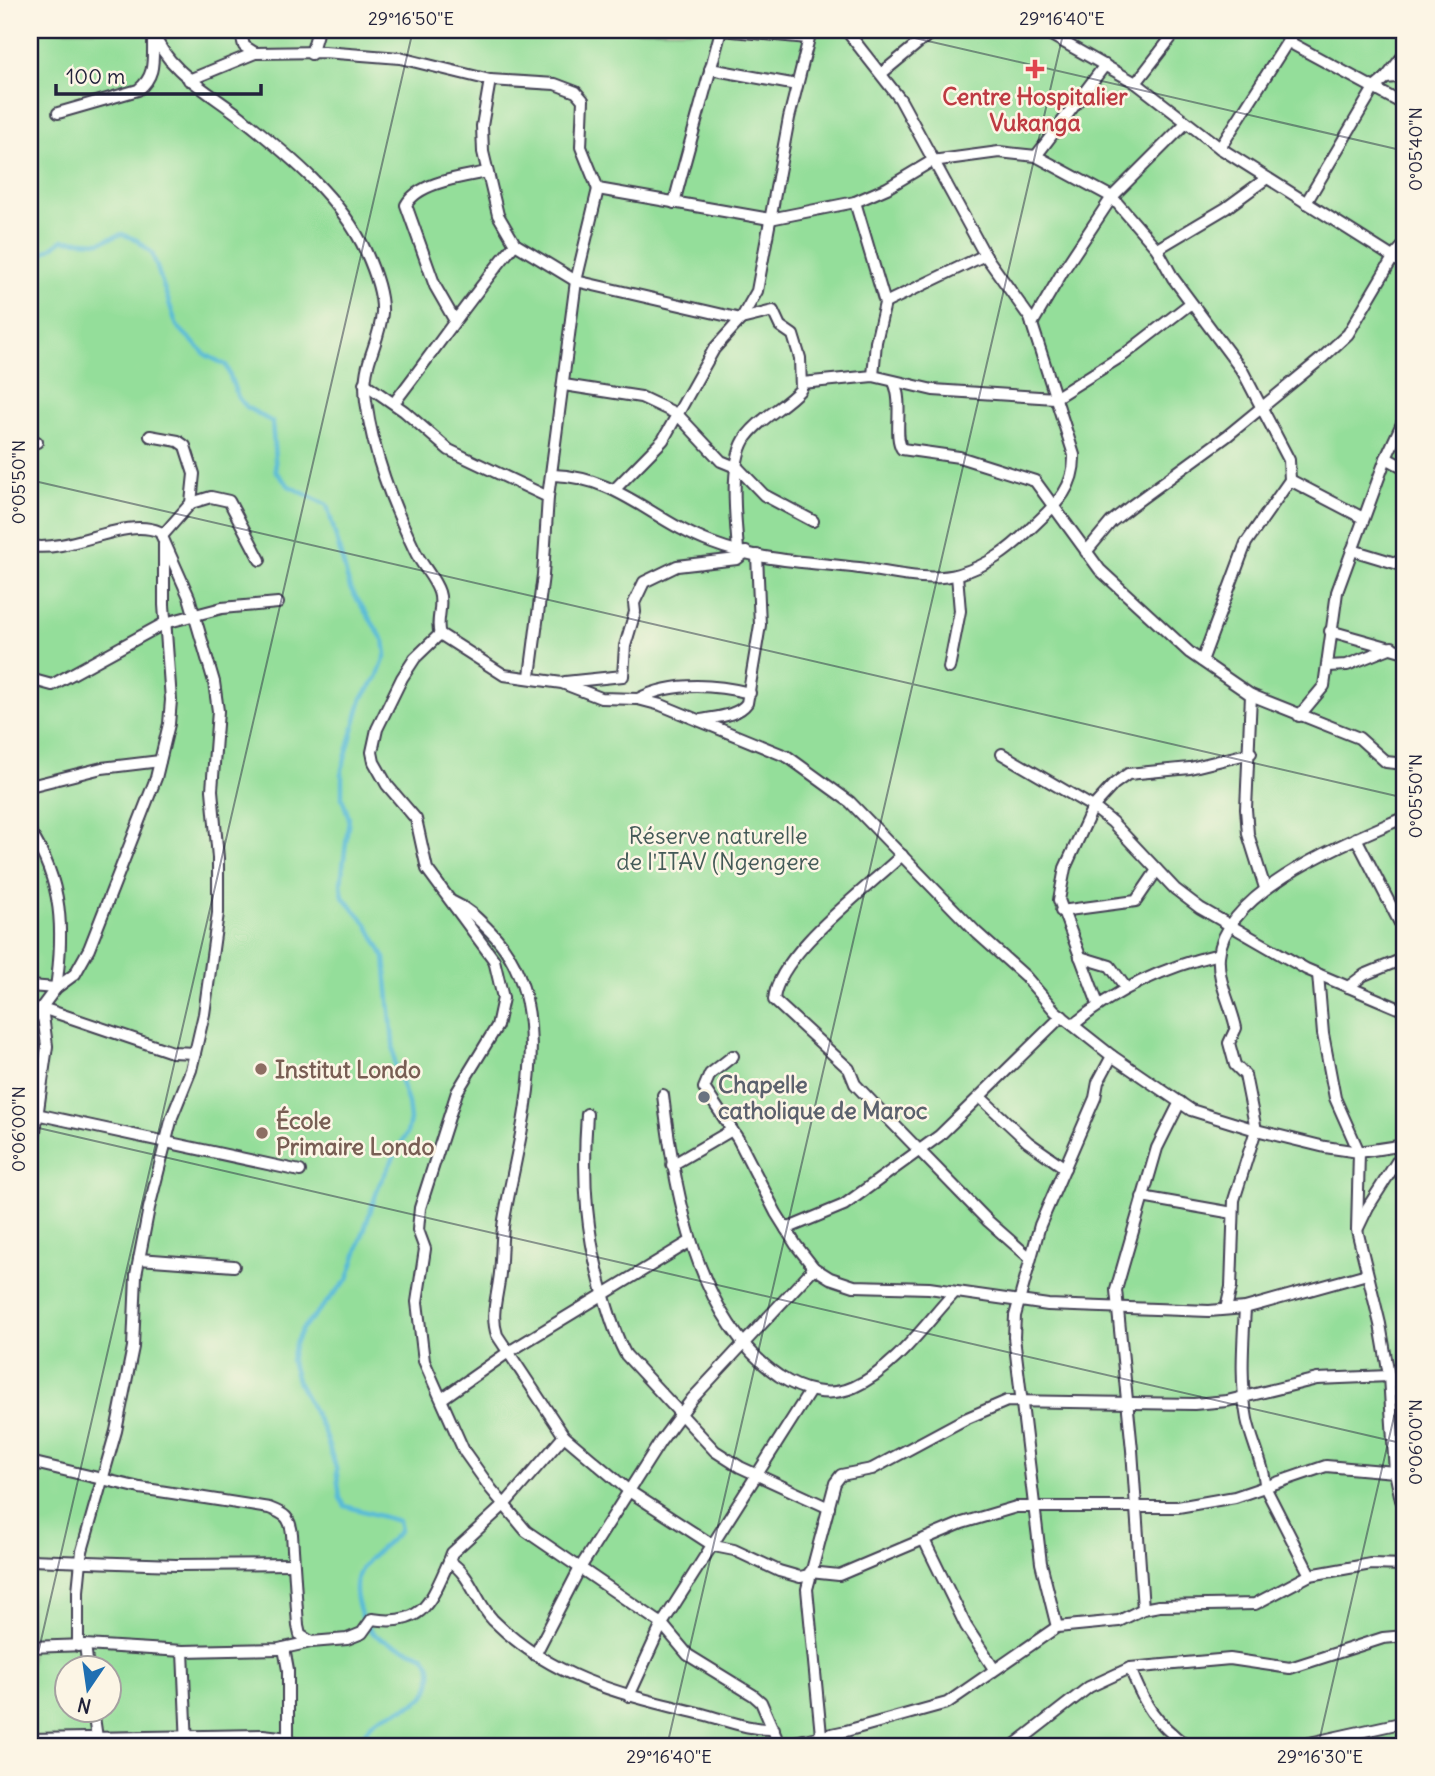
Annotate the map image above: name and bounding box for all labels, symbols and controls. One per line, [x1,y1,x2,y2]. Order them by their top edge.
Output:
text: 29°16'50"E [368,7,454,30]
text: 29°16'40"E [1019,7,1105,30]
scale bar [56,52,261,96]
marker: Centre Hospitalier Vukanga [1025,59,1045,79]
text: 100 m [66,63,125,90]
place label: Centre Hospitalier Vukanga [942,82,1128,137]
text: 0°05'40"N [1404,107,1427,191]
text: 0°05'50"N [7,440,30,524]
text: 0°05'50"N [1404,754,1427,838]
park label: Réserve naturelle de l'ITAV (Ngengere [616,821,820,876]
place label: Institut Londo [275,1055,421,1084]
marker: Institut Londo [253,1061,269,1077]
place label: Chapelle catholique de Maroc [718,1070,928,1125]
text: 0°06'00"N [7,1086,30,1172]
marker: Chapelle catholique de Maroc [696,1089,712,1105]
place label: École Primaire Londo [276,1106,434,1161]
marker: École Primaire Londo [254,1125,270,1141]
text: 0°06'00"N [1404,1399,1427,1485]
north arrow [52,1654,122,1724]
text: N [75,1692,93,1719]
text: 29°16'40"E [626,1745,712,1768]
text: 29°16'30"E [1277,1745,1363,1768]

